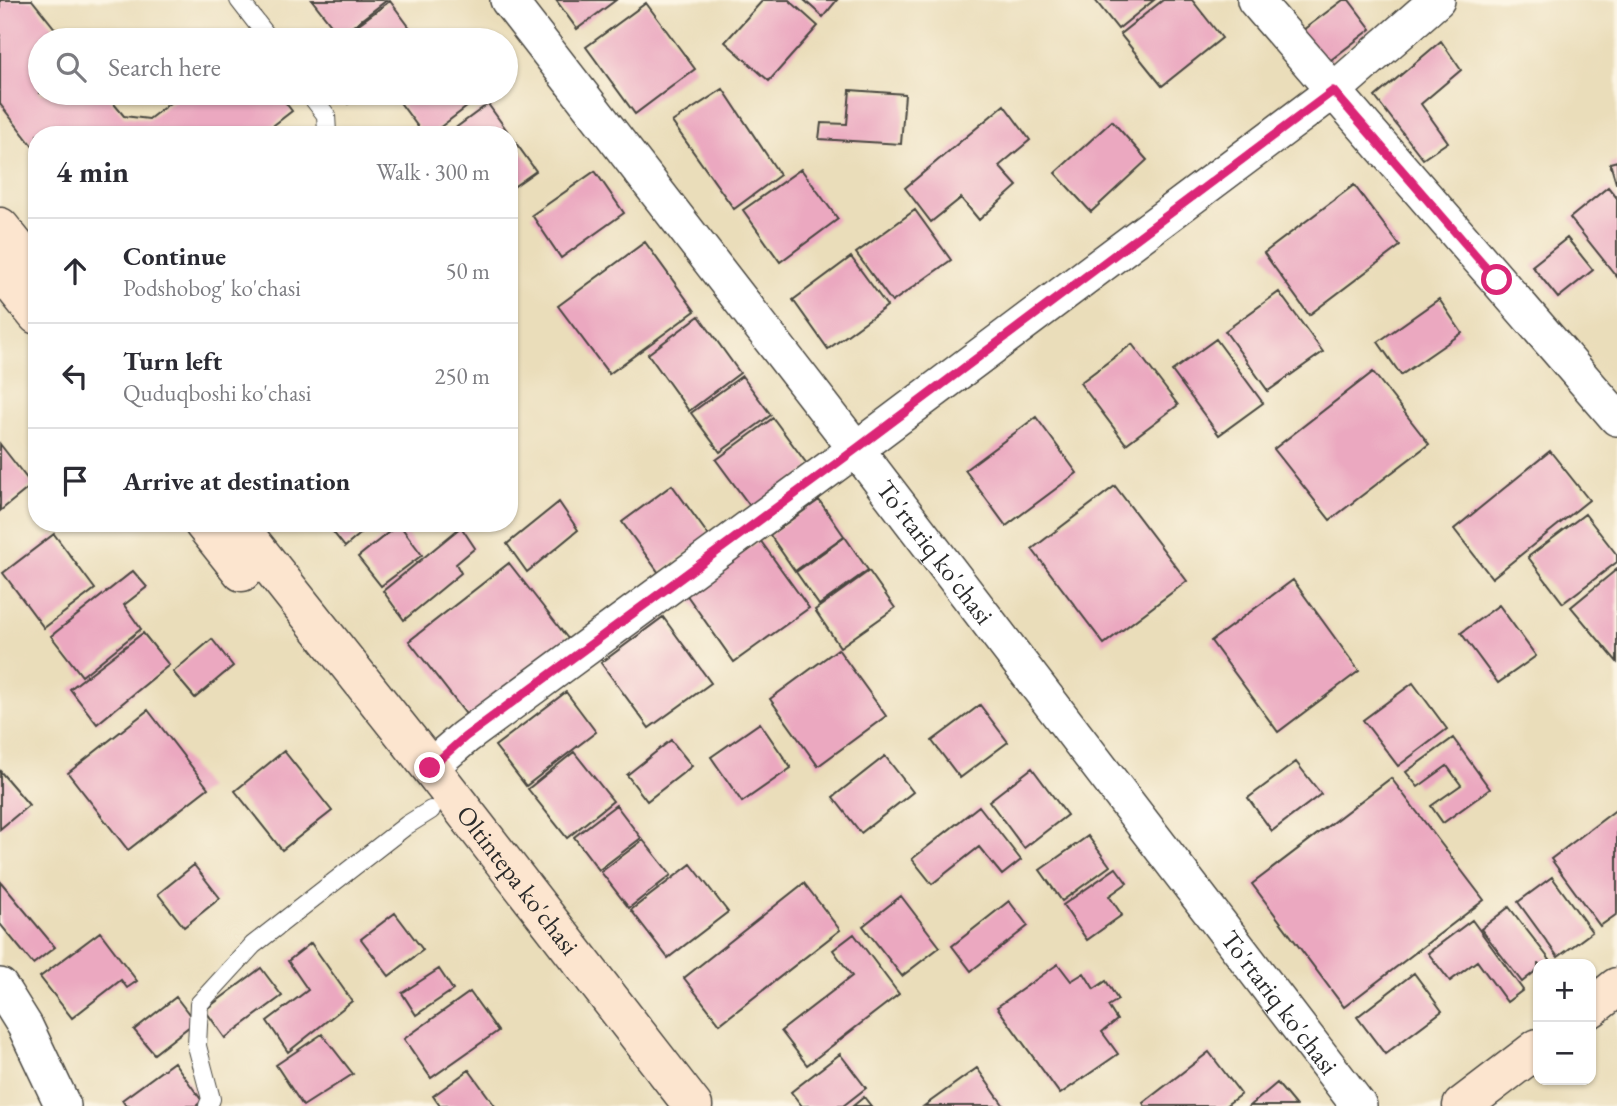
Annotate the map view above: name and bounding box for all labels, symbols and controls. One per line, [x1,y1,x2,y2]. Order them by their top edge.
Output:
search box [28,28,518,105]
icon: search [52,48,90,86]
text: Search here [108,50,221,84]
text: 4 min [56,152,129,191]
text: Walk · 300 m [376,157,490,187]
text: Continue [123,239,226,273]
icon: ahead [56,252,94,290]
text: 50 m [445,256,490,286]
route start [1481,264,1512,295]
text: Podshobog' ko'chasi [123,273,301,303]
text: Turn left [123,344,222,378]
icon: left [56,357,94,395]
text: 250 m [434,361,490,391]
text: Quduqboshi ko'chasi [123,378,311,408]
icon: arrive [56,462,94,500]
text: Arrive at destination [123,464,350,498]
street label: To'rtariq ko'chasi [869,473,1001,631]
route end [414,752,445,783]
street label: Oltintepa ko'chasi [449,798,587,962]
street label: To'rtariq ko'chasi [1213,923,1346,1081]
map controls [1533,959,1596,1085]
button: + [1533,959,1596,1022]
button: − [1533,1022,1596,1085]

